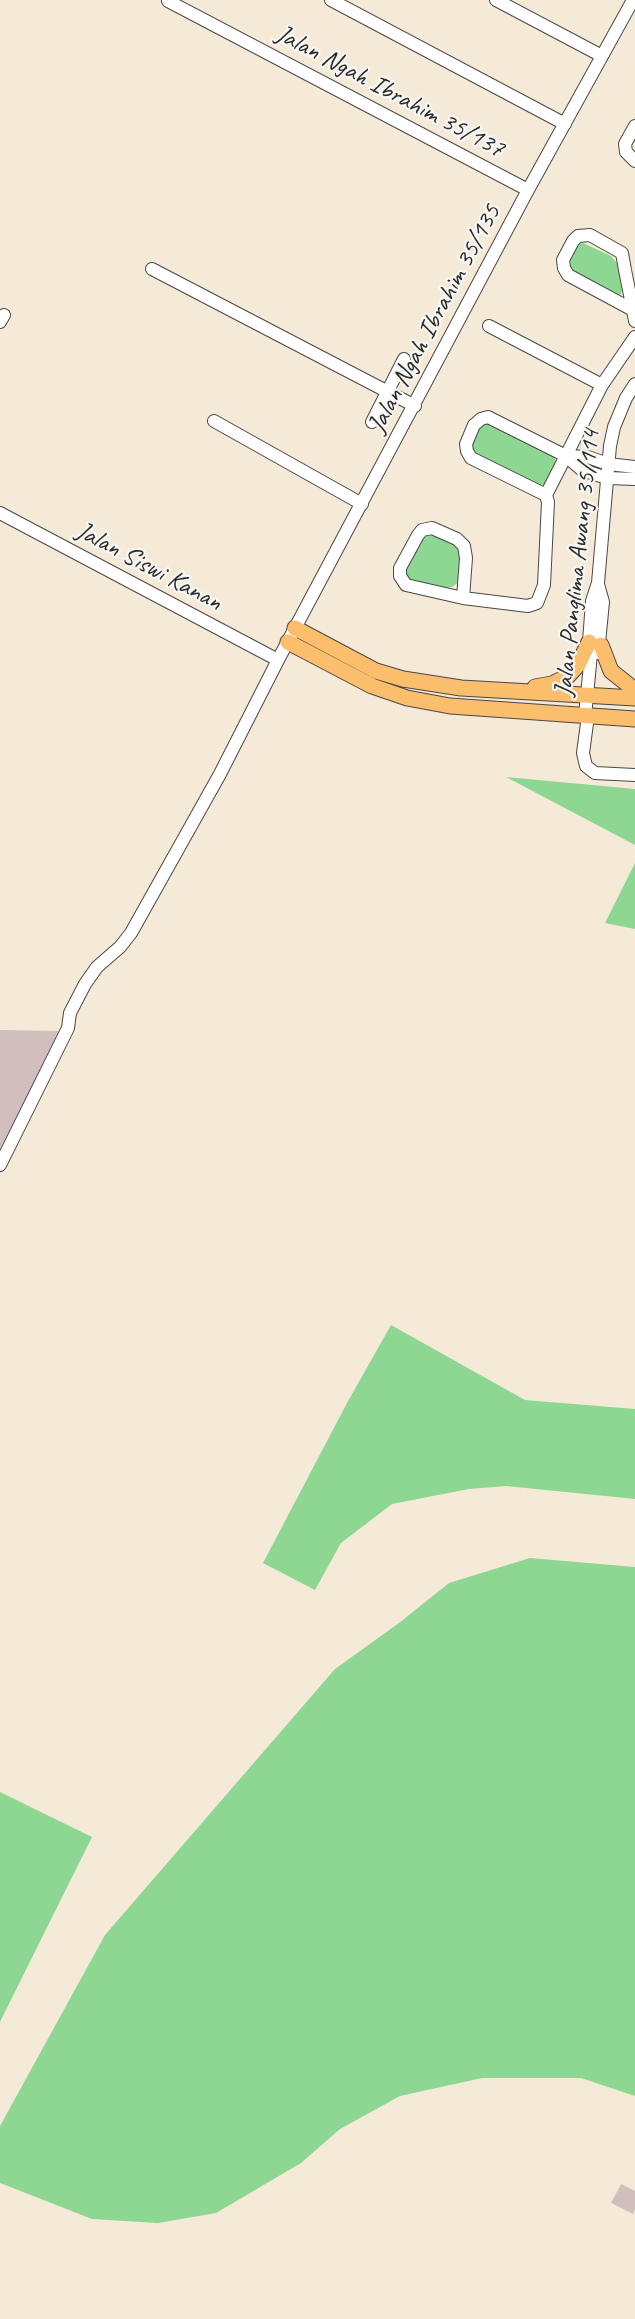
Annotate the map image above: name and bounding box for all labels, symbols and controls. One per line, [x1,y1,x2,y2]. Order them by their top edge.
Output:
street label: Jalan Ngah Ibrahim 35/137 [271,19,509,165]
street label: Jalan Ngah Ibrahim 35/135 [362,200,508,438]
street label: Jalan Panglima Awang 35/114 [548,428,608,698]
street label: Jalan Siswi Kanan [71,516,227,618]

